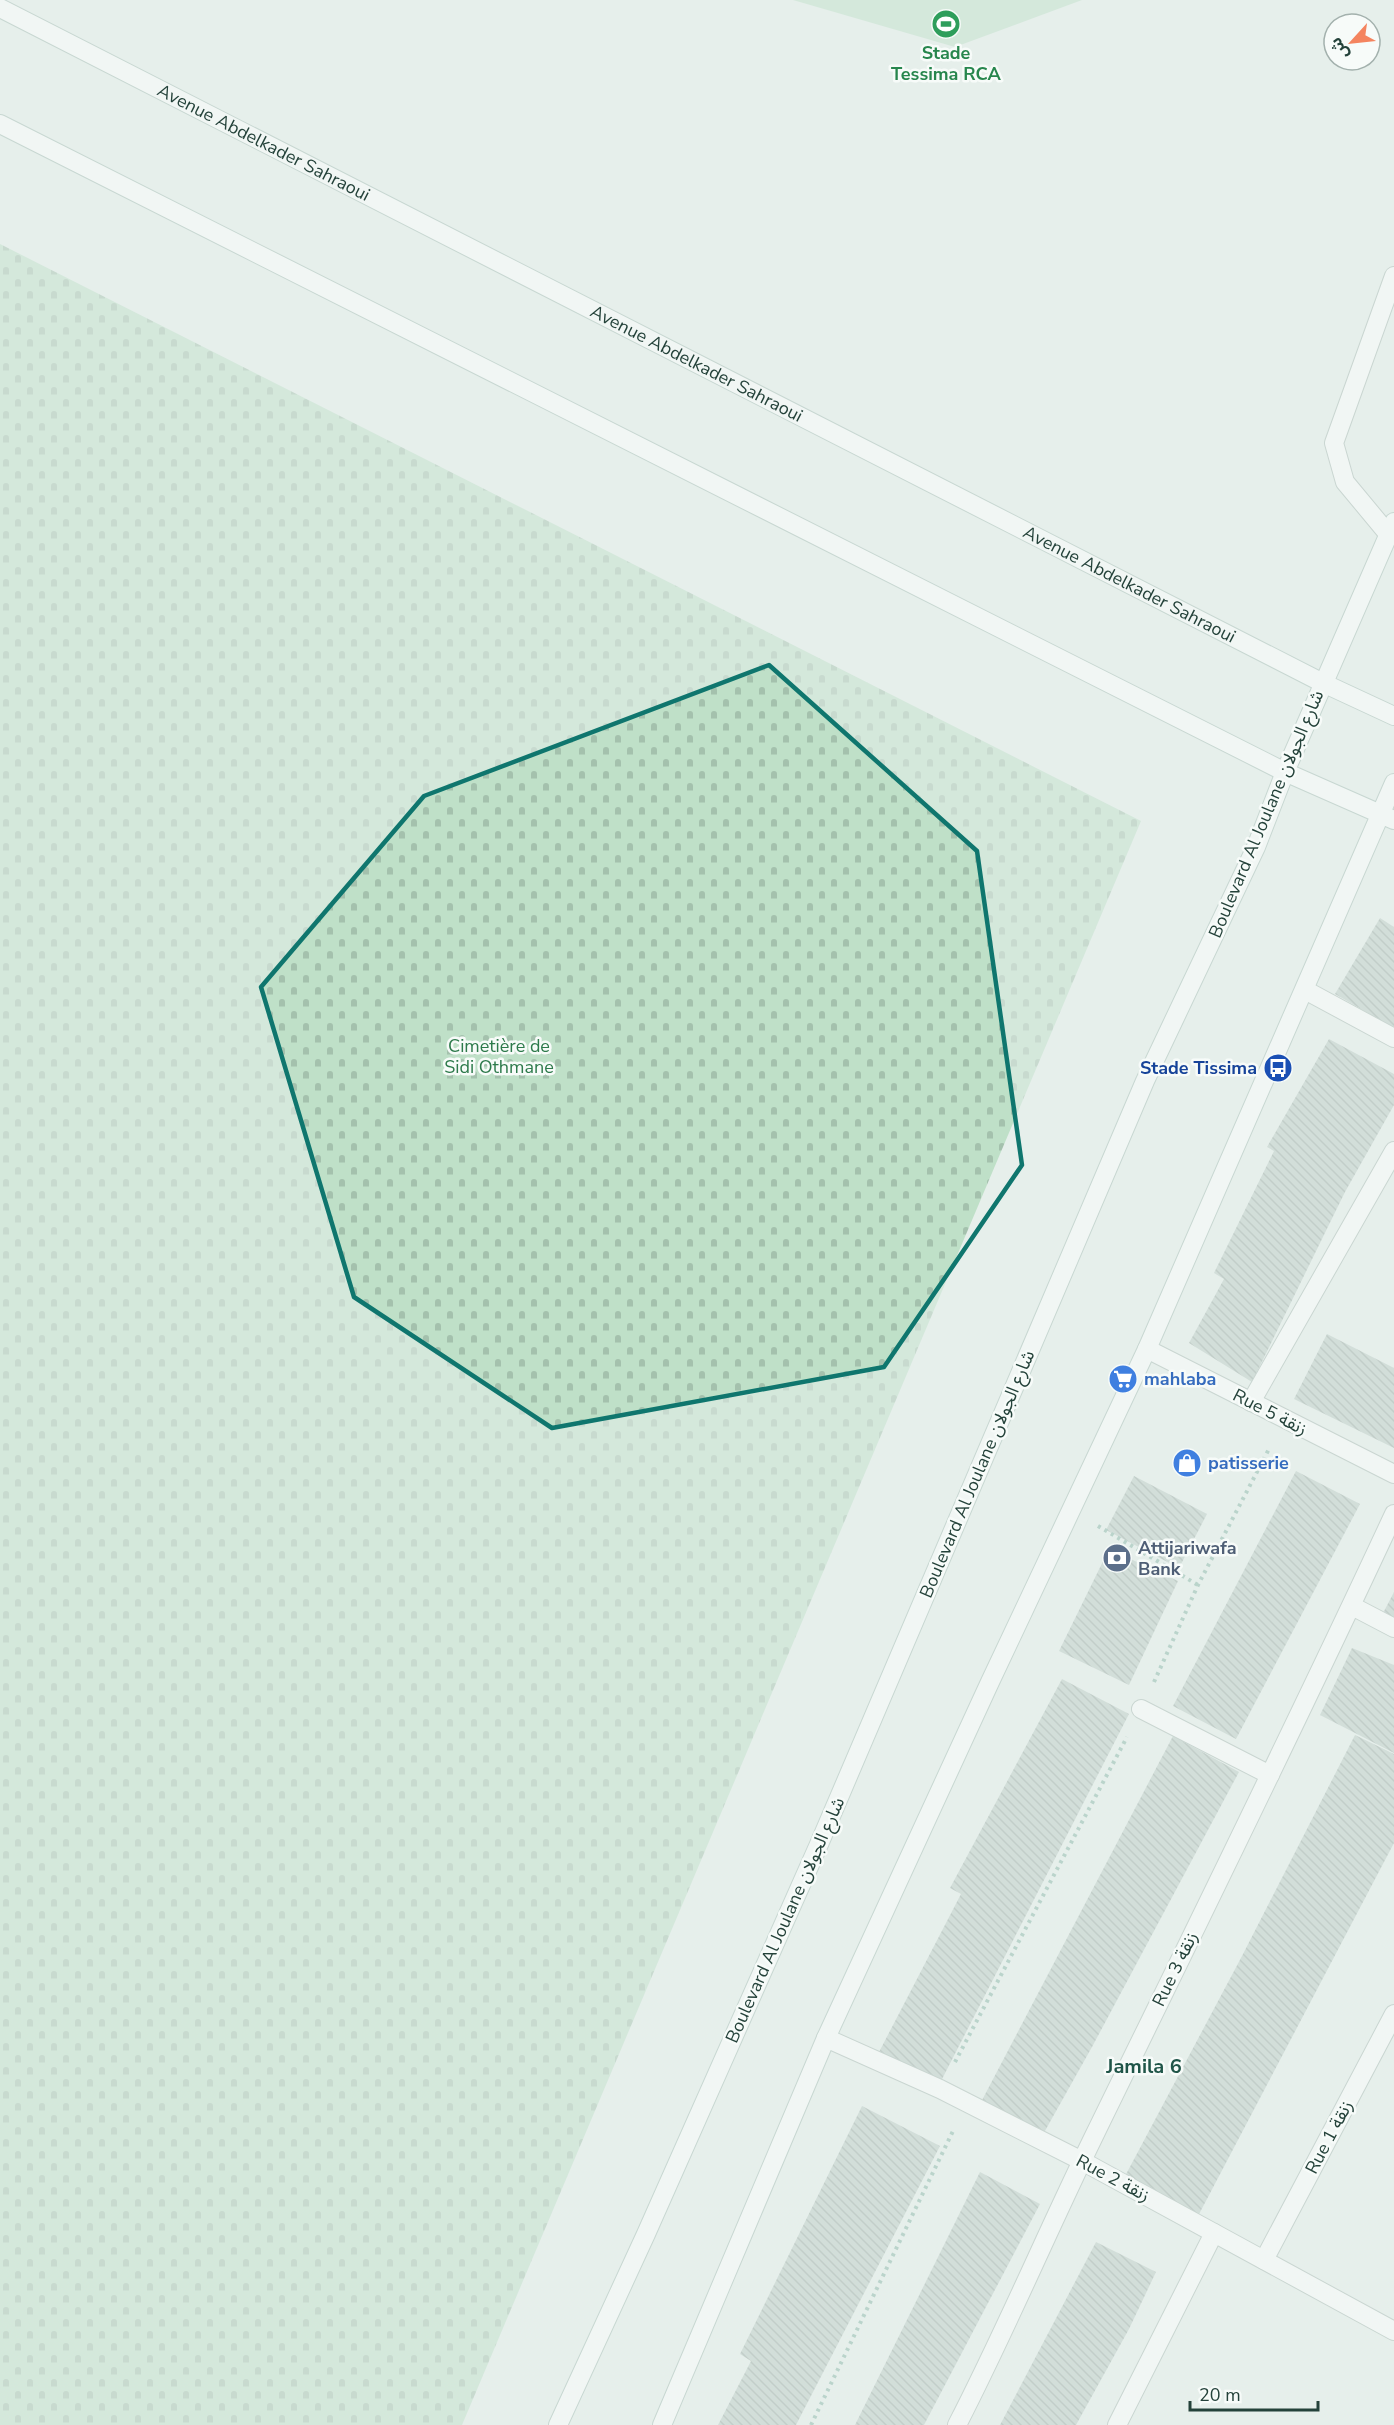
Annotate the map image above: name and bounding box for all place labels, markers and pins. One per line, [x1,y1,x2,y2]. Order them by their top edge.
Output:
sports icon: Stade Tessima RCA [930,8,962,40]
place label: Stade Tessima RCA [891,41,1001,86]
bus stop icon: Stade Tissima [1262,1052,1294,1084]
place label: Stade Tissima [1140,1056,1257,1080]
supermarket icon: mahlaba [1107,1363,1139,1395]
place label: mahlaba [1144,1367,1216,1391]
shop icon: patisserie [1171,1447,1203,1479]
place label: patisserie [1208,1451,1289,1475]
place label: Attijariwafa Bank [1138,1536,1237,1581]
bank icon: Attijariwafa Bank [1101,1542,1133,1574]

